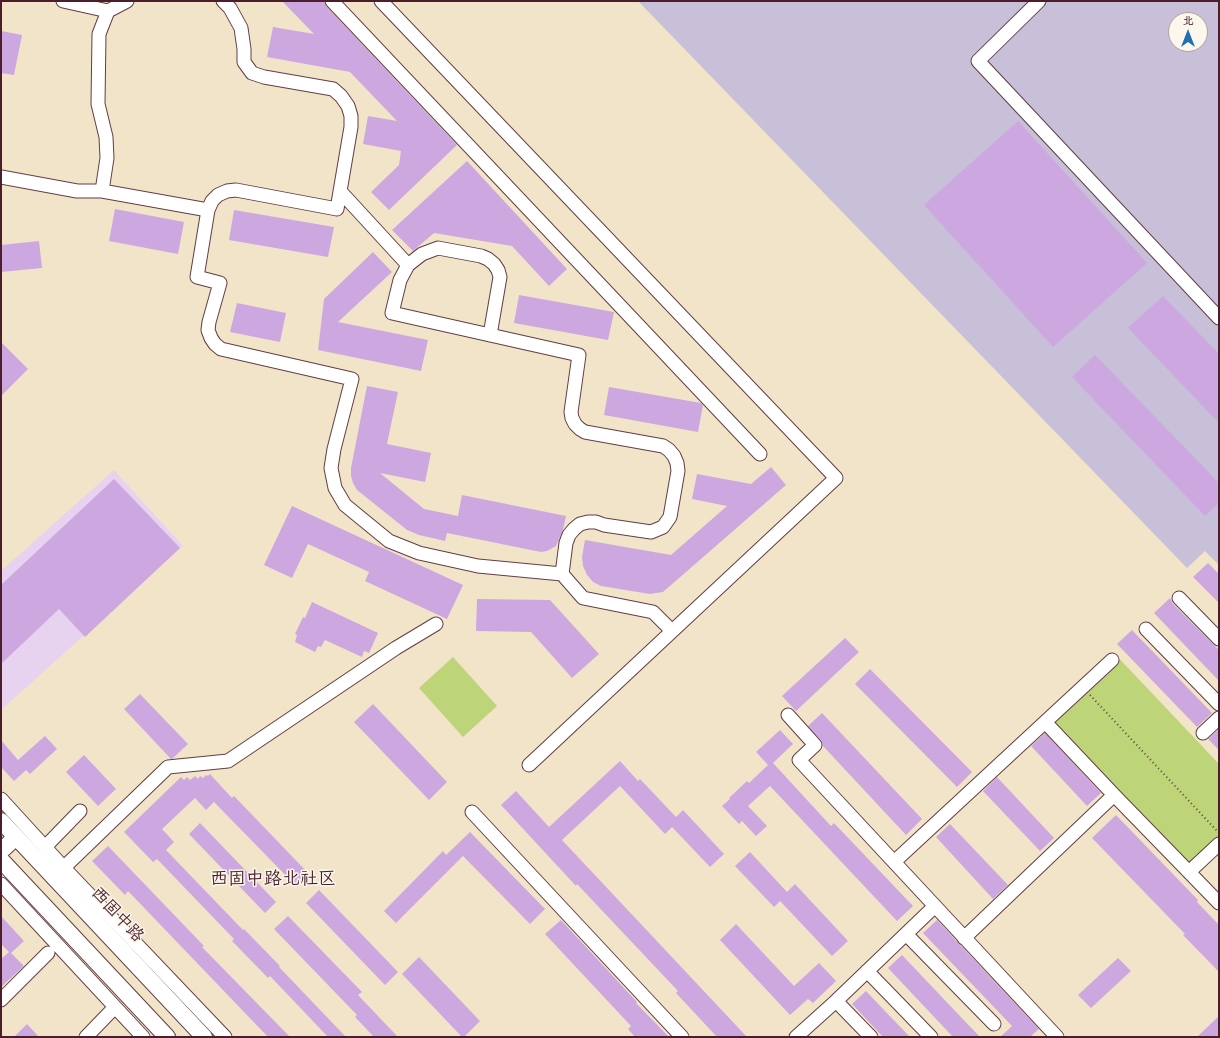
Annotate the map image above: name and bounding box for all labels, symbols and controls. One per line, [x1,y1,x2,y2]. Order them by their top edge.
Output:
north arrow [1168,12,1208,52]
text: 北 [1183,13,1194,29]
district label: 西固中路北社区 [210,870,336,892]
street label: 西固中路 [85,884,147,948]

